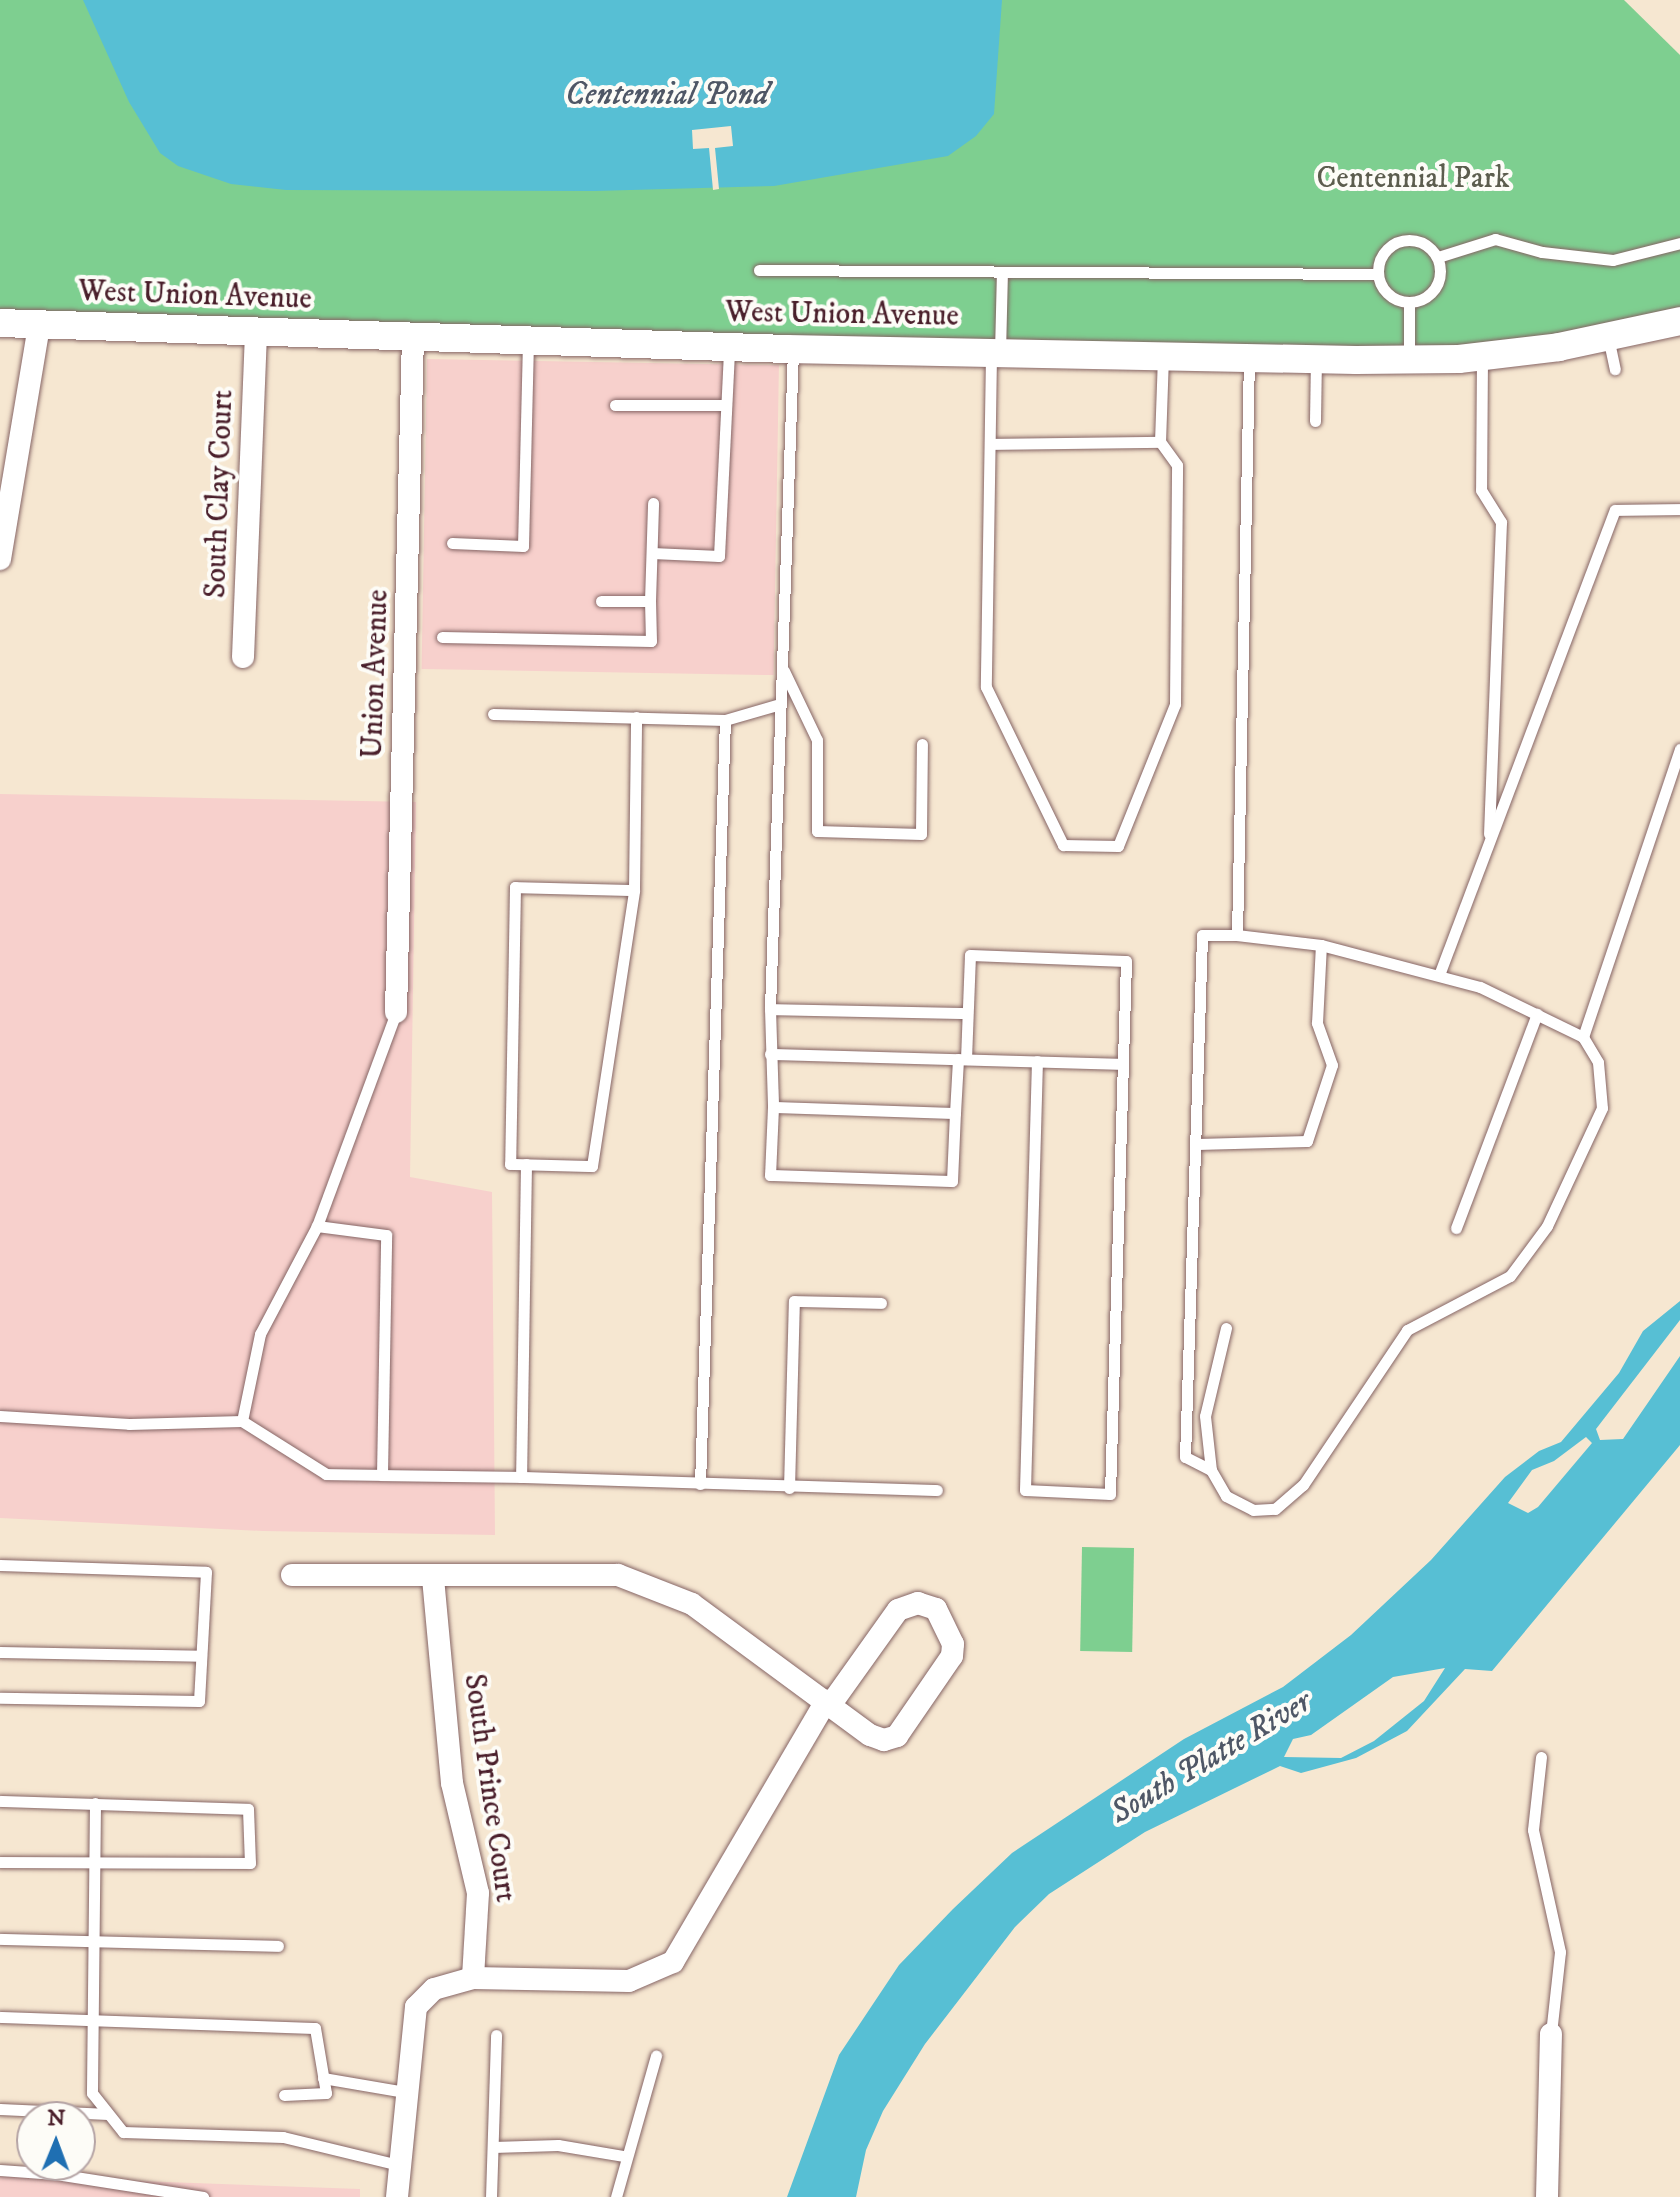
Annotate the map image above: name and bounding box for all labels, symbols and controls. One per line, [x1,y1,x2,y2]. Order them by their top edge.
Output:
water label: Centennial Pond [565,76,769,114]
park label: Centennial Park [1316,161,1510,197]
street label: West Union Avenue [78,274,312,318]
street label: West Union Avenue [725,295,959,335]
street label: South Clay Court [198,389,242,599]
street label: Union Avenue [355,589,397,759]
street label: South Prince Court [455,1672,523,1904]
water label: South Platte River [1104,1683,1318,1833]
north arrow [16,2101,96,2181]
text: N [47,2105,66,2132]

